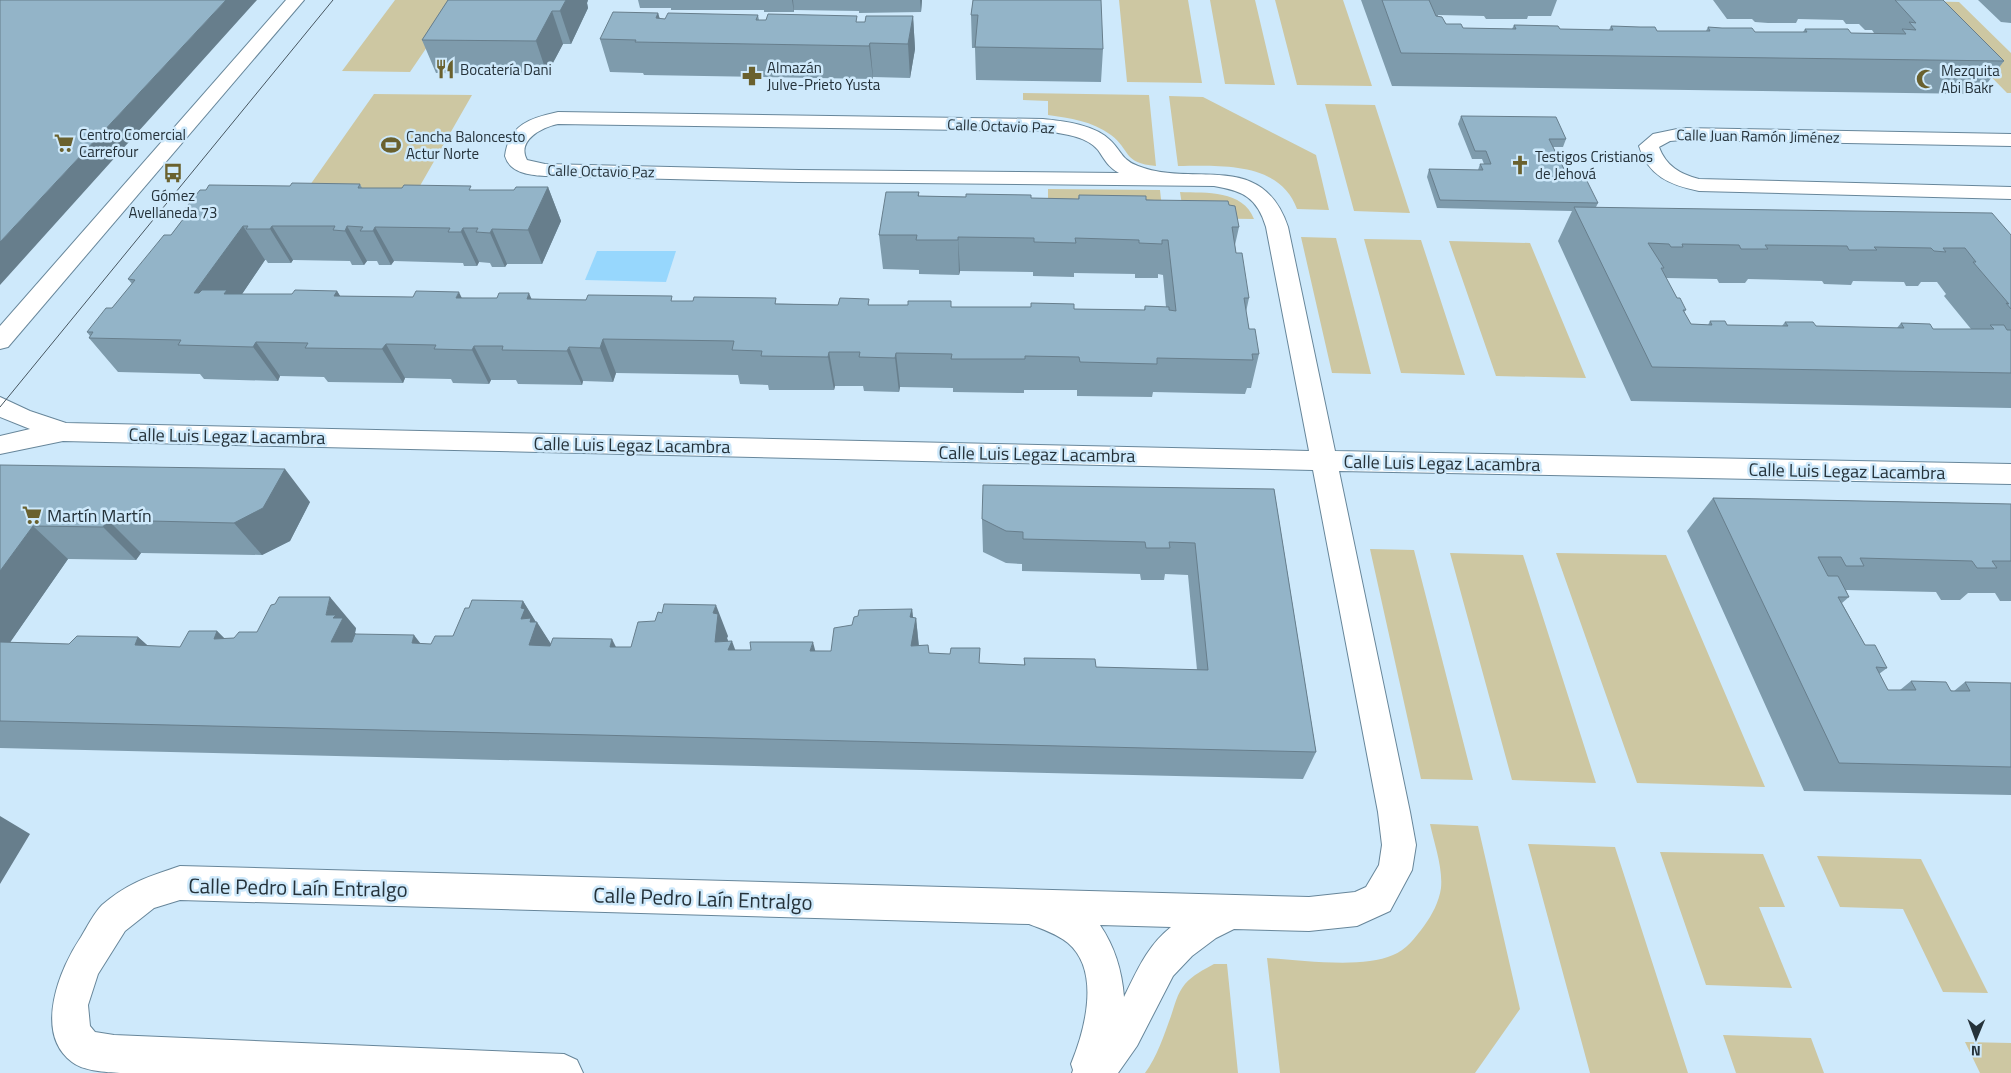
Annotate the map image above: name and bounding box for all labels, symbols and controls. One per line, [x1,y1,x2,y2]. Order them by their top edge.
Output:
place label: Almazán Julve-Prieto Yusta [767,56,881,96]
restaurant icon: Bocatería Dani [434,58,456,80]
place label: Bocatería Dani [460,58,552,81]
place label: Mezquita Abi Bakr [1941,59,2000,99]
pharmacy icon: Almazán Julve-Prieto Yusta [741,65,763,87]
mosque icon: Mezquita Abi Bakr [1915,68,1937,90]
street label: Calle Octavio Paz [947,113,1055,139]
place label: Centro Comercial Carrefour [79,123,186,163]
street label: Calle Juan Ramón Jiménez [1676,123,1840,149]
place label: Cancha Baloncesto Actur Norte [406,125,526,165]
supermarket icon: Centro Comercial Carrefour [53,132,75,154]
sports icon: Cancha Baloncesto Actur Norte [380,134,402,156]
place label: Testigos Cristianos de Jehová [1535,145,1653,185]
church icon: Testigos Cristianos de Jehová [1509,154,1531,176]
street label: Calle Octavio Paz [547,159,655,183]
bus stop icon: Gómez Avellaneda 73 [162,162,184,184]
place label: Gómez Avellaneda 73 [129,184,217,224]
street label: Calle Luis Legaz Lacambra [128,421,326,451]
street label: Calle Luis Legaz Lacambra [533,430,731,460]
street label: Calle Luis Legaz Lacambra [938,439,1136,469]
street label: Calle Luis Legaz Lacambra [1343,448,1541,478]
street label: Calle Luis Legaz Lacambra [1748,456,1946,486]
place label: Martín Martín [47,502,152,529]
supermarket icon: Martín Martín [21,504,43,526]
street label: Calle Pedro Laín Entralgo [188,869,408,905]
street label: Calle Pedro Laín Entralgo [593,878,813,918]
north arrow [1951,1013,2001,1063]
text: N [1971,1041,1981,1062]

